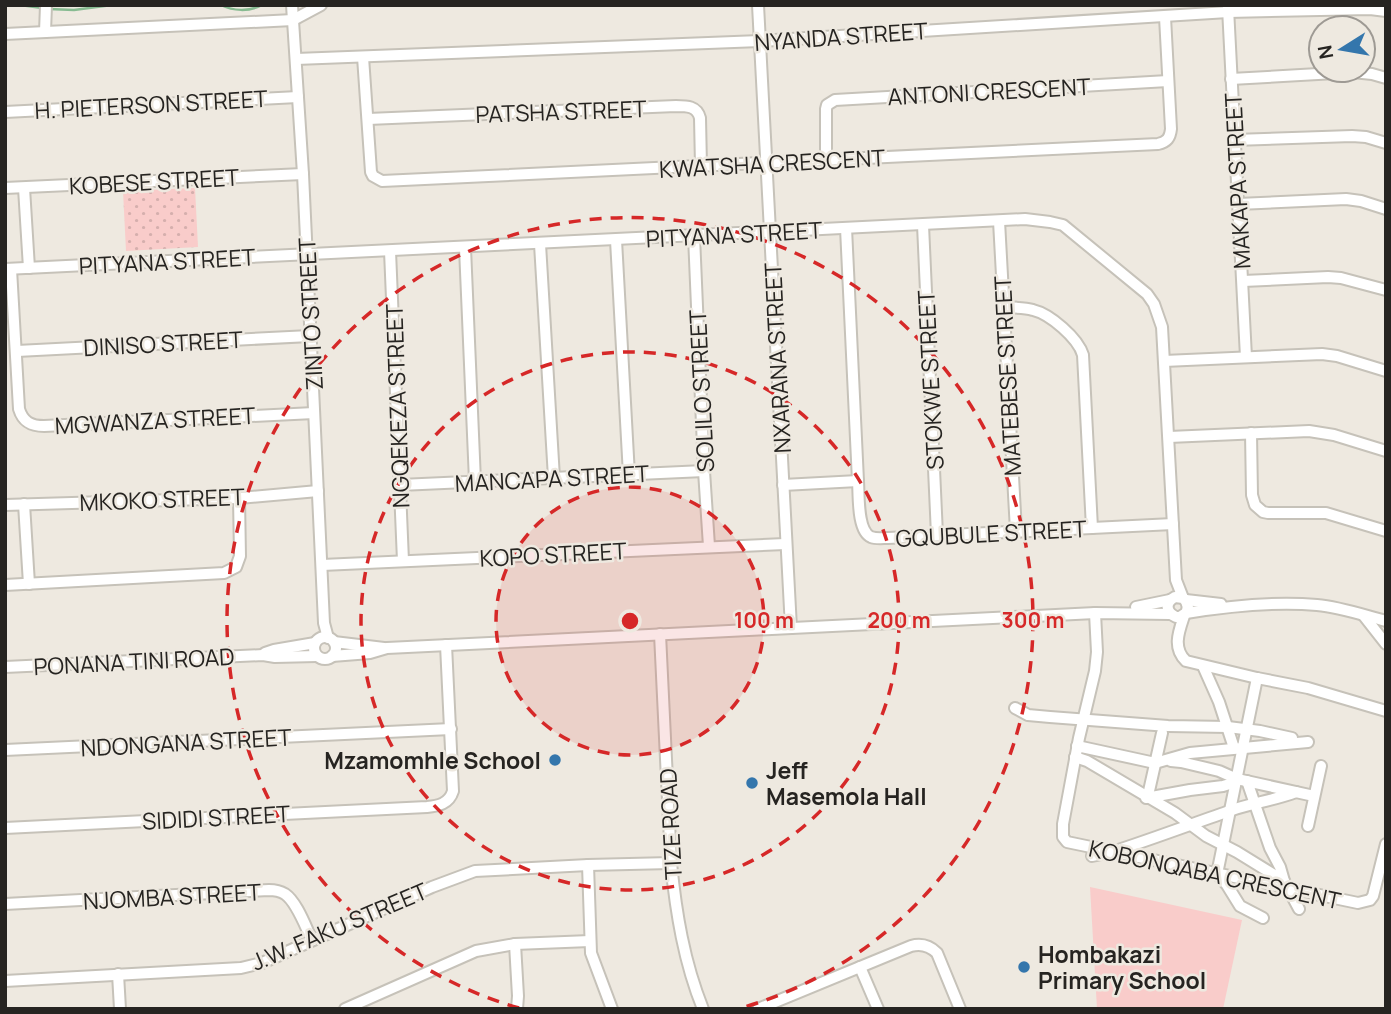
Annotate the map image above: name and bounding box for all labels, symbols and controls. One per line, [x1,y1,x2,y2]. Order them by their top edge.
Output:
street label: NYANDA STREET [753,14,929,58]
north arrow [1307,14,1377,84]
text: N [1311,43,1339,61]
street label: ANTONI CRESCENT [887,70,1091,112]
street label: H. PIETERSON STREET [34,82,269,126]
street label: PATSHA STREET [475,92,647,130]
street label: MAKAPA STREET [1216,92,1258,270]
street label: KWATSHA CRESCENT [658,141,886,185]
street label: KOBESE STREET [68,161,240,201]
street label: PITYANA STREET [645,213,823,255]
street label: ZINTO STREET [290,237,330,391]
street label: PITYANA STREET [78,240,256,282]
street label: NXARANA STREET [756,262,798,454]
street label: MATEBESE STREET [986,275,1028,477]
street label: STOKWE STREET [909,289,951,471]
street label: NGQEKEZA STREET [377,303,417,509]
street label: SOLILO STREET [681,309,721,473]
street label: DINISO STREET [82,323,244,363]
street label: MGWANZA STREET [54,399,256,441]
street label: MANCAPA STREET [454,457,650,499]
street label: MKOKO STREET [79,480,245,518]
street label: GQUBULE STREET [895,512,1087,554]
street label: KOPO STREET [479,534,628,574]
text: 100 m [734,606,794,634]
text: 200 m [867,606,931,634]
text: 300 m [1002,606,1064,634]
centre of rings [618,609,642,633]
street label: PONANA TINI ROAD [33,640,235,682]
street label: NDONGANA STREET [80,720,293,764]
place label: Mzamomhle School [324,744,541,776]
marker: Mzamomhle School [547,752,563,768]
place label: Jeff Masemola Hall [766,754,927,812]
street label: TIZE ROAD [651,767,689,881]
marker: Jeff Masemola Hall [744,775,760,791]
street label: SIDIDI STREET [141,797,291,837]
street label: KOBONQABA CRESCENT [1086,832,1344,916]
street label: J.W. FAKU STREET [246,874,432,978]
street label: NJOMBA STREET [82,875,262,917]
place label: Hombakazi Primary School [1038,938,1206,996]
marker: Hombakazi Primary School [1016,959,1032,975]

